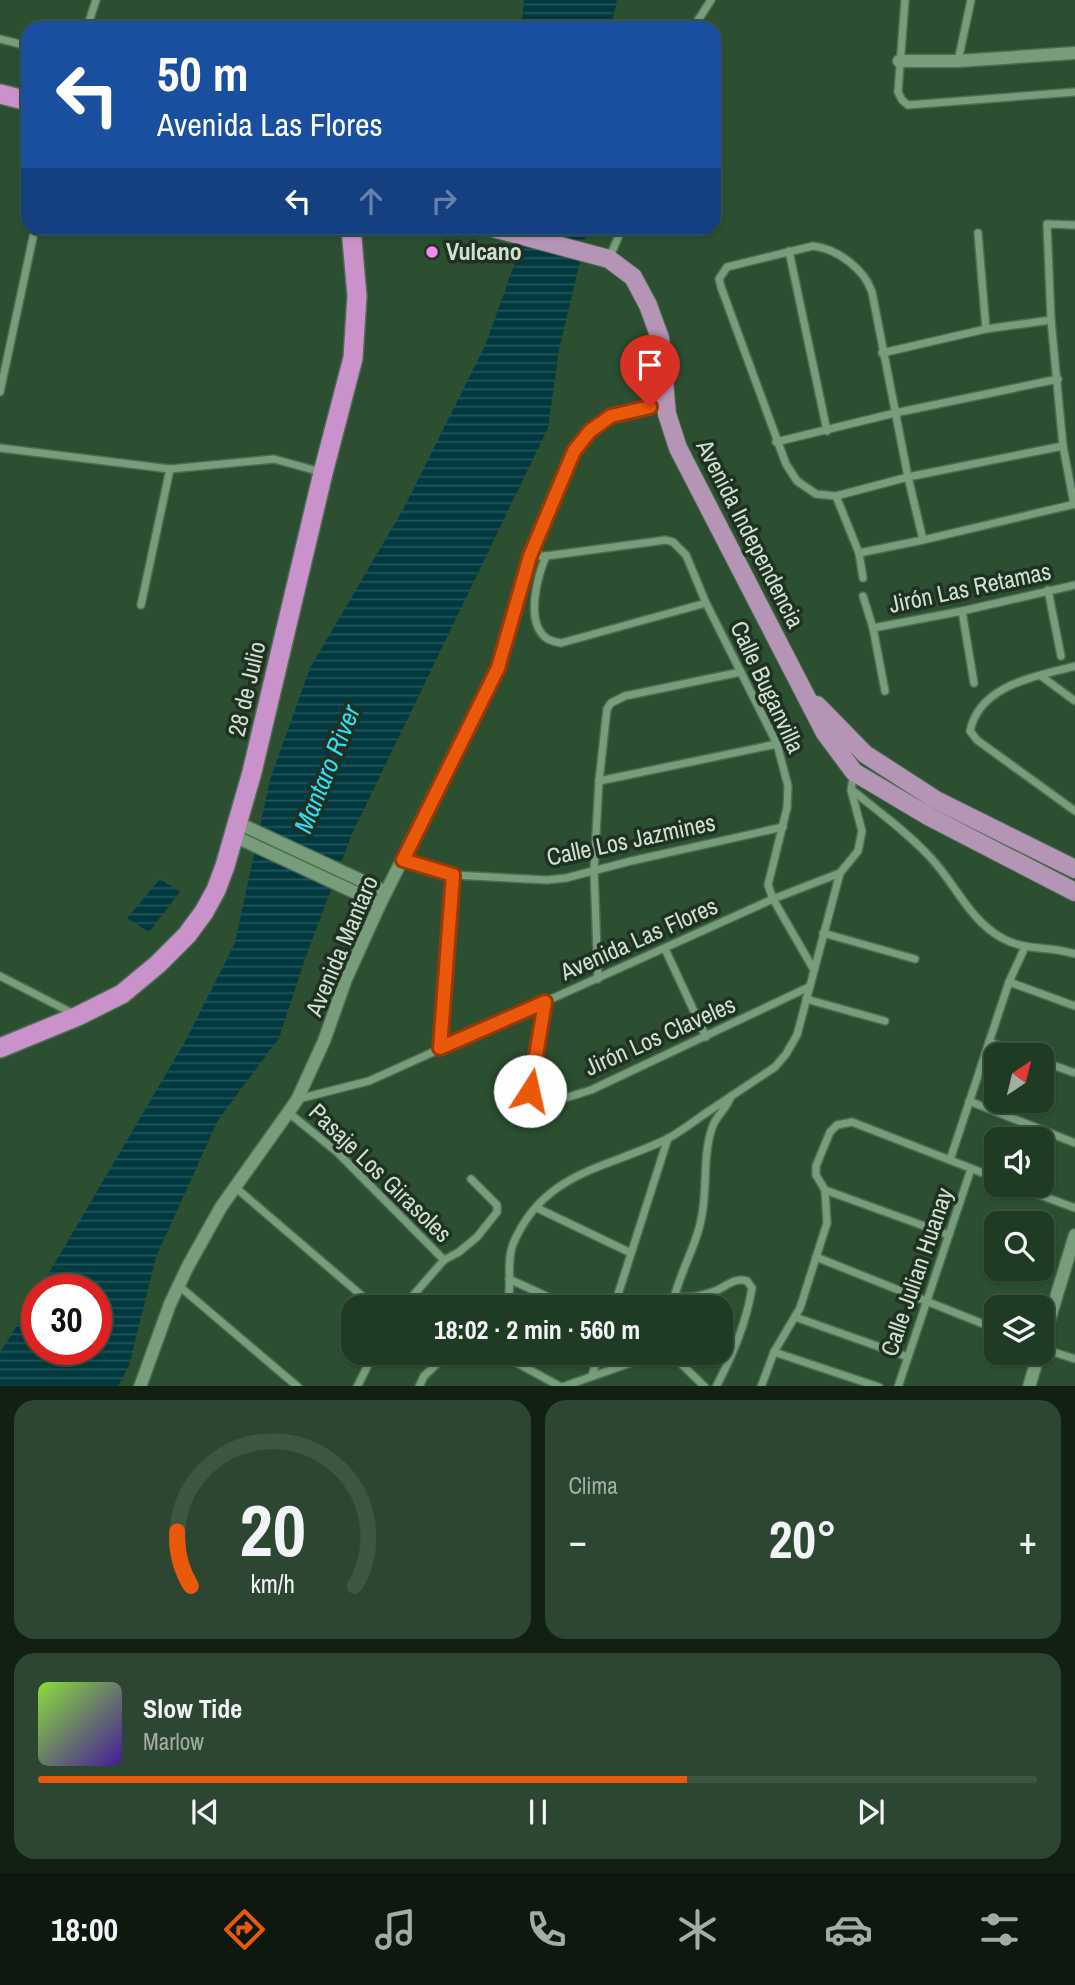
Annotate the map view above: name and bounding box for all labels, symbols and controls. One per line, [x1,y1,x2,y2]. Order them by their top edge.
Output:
text: 50 m [157,40,249,106]
icon: left [42,49,133,140]
text: Avenida Las Flores [157,103,383,146]
icon: left [279,182,317,220]
icon: ahead [352,182,390,220]
icon: right [425,182,463,220]
place label: Vulcano [446,235,522,267]
marker: Vulcano [424,244,440,260]
pin [620,335,680,407]
icon: arrive [631,346,669,384]
street label: Avenida Independencia [689,433,812,633]
street label: Jirón Las Retamas [886,554,1054,620]
street label: Calle Buganvilla [723,615,812,758]
street label: 28 de Julio [220,638,272,739]
water label: Mantaro River [285,699,368,838]
street label: Calle Los Jazmines [543,806,718,873]
street label: Avenida Mantaro [297,871,385,1022]
street label: Avenida Las Flores [554,889,722,988]
street label: Jirón Los Claveles [579,988,740,1083]
north arrow [984,1043,1054,1113]
map controls [984,1043,1054,1365]
position arrow [493,1054,567,1128]
street label: Pasaje Los Girasoles [302,1096,459,1249]
button: sound [984,1127,1054,1197]
street label: Calle Julian Huanay [872,1183,960,1360]
button: search [984,1211,1054,1281]
speed limit sign: 30 [21,1274,112,1365]
button: layers [984,1295,1054,1365]
text: 18:02 · 2 min · 560 m [434,1312,640,1347]
text: Clima [569,1470,618,1501]
text: 20 [239,1481,305,1579]
text: 20° [769,1504,837,1574]
text: − [569,1515,587,1566]
text: + [1019,1515,1037,1566]
text: km/h [250,1566,294,1600]
text: Slow Tide [143,1691,242,1726]
text: Marlow [143,1726,204,1757]
icon: previous [186,1793,224,1831]
icon: pause [519,1793,557,1831]
icon: next [852,1793,890,1831]
icon: directions [220,1905,269,1954]
icon: music [371,1905,420,1954]
icon: phone [522,1905,571,1954]
icon: climate [673,1905,722,1954]
icon: car [824,1905,873,1954]
icon: filters [975,1905,1024,1954]
text: 18:00 [51,1908,118,1951]

